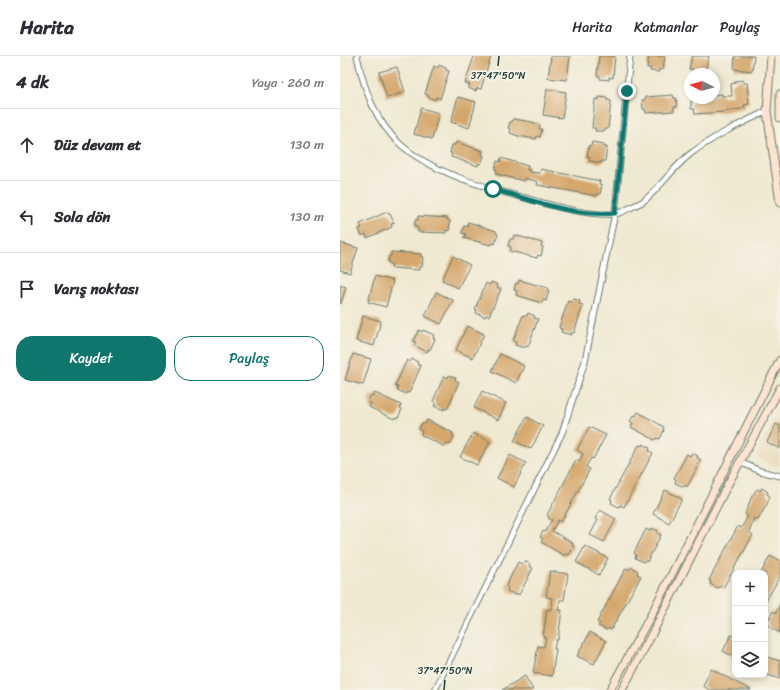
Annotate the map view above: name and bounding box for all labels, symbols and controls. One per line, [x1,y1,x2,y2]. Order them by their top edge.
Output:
text: Harita [20,11,74,44]
text: Harita [572,15,612,40]
text: Katmanlar [634,15,698,40]
text: Paylaş [720,15,760,40]
text: 4 dk [16,67,49,97]
text: 37°47'50"N [471,67,525,85]
north arrow [684,68,720,104]
text: Yaya · 260 m [252,71,324,94]
route end [618,82,636,100]
text: Düz devam et [54,132,141,158]
text: 130 m [290,133,324,156]
icon: ahead [16,134,38,156]
route start [484,180,502,198]
text: Sola dön [54,204,110,230]
text: 130 m [290,205,324,228]
icon: left [16,206,38,228]
text: Varış noktası [54,276,139,302]
icon: arrive [16,278,38,300]
button: Kaydet [16,336,166,381]
button: Paylaş [174,336,324,381]
map controls [732,570,768,678]
button: + [732,570,768,606]
button: − [732,606,768,642]
button: layers [732,642,768,678]
text: 37°47'50"N [418,662,472,680]

